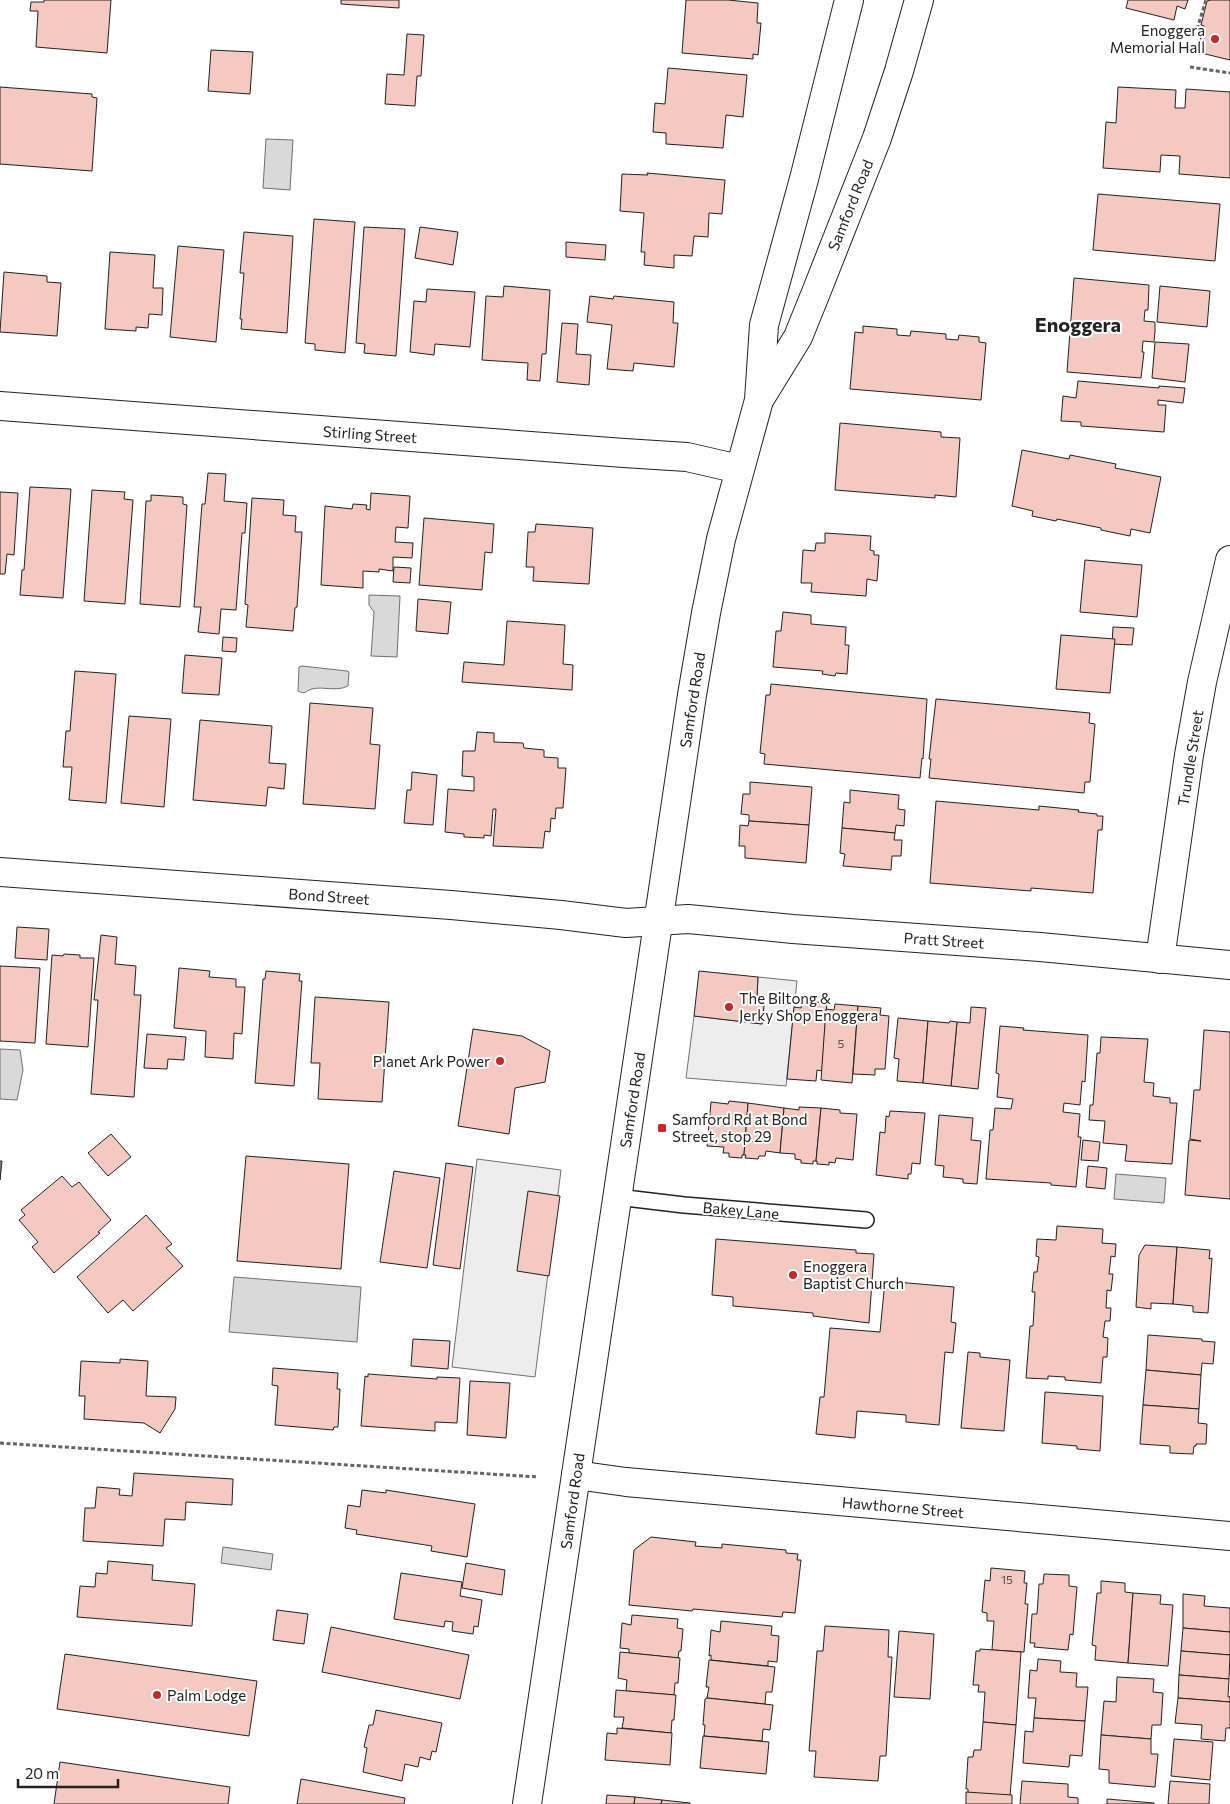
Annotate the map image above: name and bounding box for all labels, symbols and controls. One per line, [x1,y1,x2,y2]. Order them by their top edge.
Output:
place label: Enoggera Memorial Hall [1110,21,1205,56]
marker: Enoggera Memorial Hall [1209,33,1221,45]
street label: Samford Road [824,157,876,253]
district label: Enoggera [1035,312,1121,336]
street label: Stirling Street [322,422,418,446]
street label: Samford Road [676,651,708,749]
street label: Trundle Street [1174,709,1206,807]
street label: Bond Street [288,884,370,908]
street label: Pratt Street [903,928,985,952]
place label: The Biltong & Jerky Shop Enoggera [739,989,878,1024]
marker: The Biltong & Jerky Shop Enoggera [723,1001,735,1013]
house number: 5 [838,1036,845,1050]
street label: Samford Road [616,1051,648,1149]
place label: Planet Ark Power [373,1052,490,1070]
marker: Planet Ark Power [494,1055,506,1067]
place label: Samford Rd at Bond Street, stop 29 [672,1110,807,1145]
marker: Samford Rd at Bond Street, stop 29 [656,1122,668,1134]
street label: Bakey Lane [702,1198,780,1222]
place label: Enoggera Baptist Church [803,1257,904,1292]
marker: Enoggera Baptist Church [787,1269,799,1281]
street label: Samford Road [556,1452,588,1550]
street label: Hawthorne Street [841,1493,965,1521]
house number: 15 [1001,1572,1013,1586]
place label: Palm Lodge [167,1686,246,1704]
marker: Palm Lodge [151,1689,163,1701]
scale bar [18,1756,118,1788]
text: 20 m [25,1764,59,1782]

